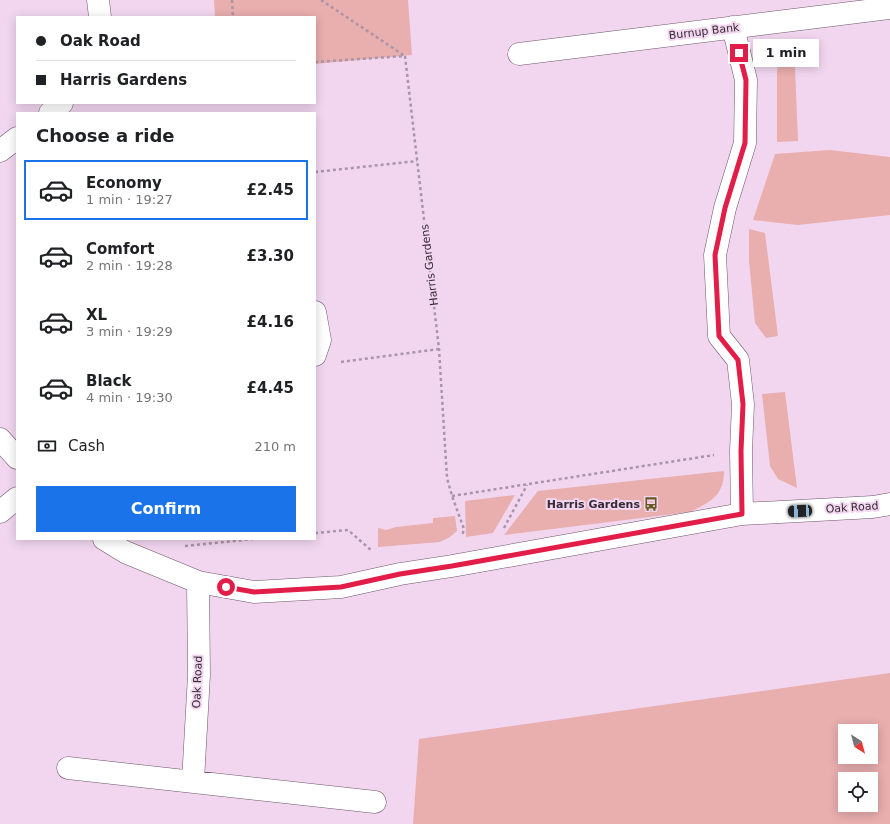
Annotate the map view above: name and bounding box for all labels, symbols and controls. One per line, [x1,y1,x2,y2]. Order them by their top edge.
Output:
street label: Burnup Bank [668,21,741,42]
text: Oak Road [60,32,141,50]
callout: 1 min [753,39,819,67]
route end [730,44,748,62]
text: 1 min [766,45,806,60]
text: Harris Gardens [60,71,187,89]
text: Choose a ride [36,125,175,146]
icon: car [38,172,74,208]
text: Economy [86,174,162,192]
text: £2.45 [247,181,294,199]
text: 1 min · 19:27 [86,192,173,207]
street label: Harris Gardens [418,223,441,307]
icon: car [38,238,74,274]
text: Comfort [86,240,154,258]
text: £3.30 [247,247,294,265]
text: 2 min · 19:28 [86,258,173,273]
icon: car [38,304,74,340]
text: XL [86,306,107,324]
text: £4.16 [247,313,294,331]
text: 3 min · 19:29 [86,324,173,339]
icon: car [38,370,74,406]
text: Black [86,372,132,390]
text: £4.45 [247,379,294,397]
text: 4 min · 19:30 [86,390,173,405]
icon: cash [36,435,58,457]
text: Cash [68,437,105,455]
text: 210 m [254,439,296,454]
button: Confirm [36,486,296,532]
bus stop icon: Harris Gardens [643,496,659,512]
place label: Harris Gardens [547,498,640,511]
street label: Oak Road [825,499,879,516]
car [788,504,812,518]
route start [217,578,235,596]
street label: Oak Road [190,655,205,709]
north arrow [838,724,878,764]
map controls [838,724,878,812]
button: locate [838,772,878,812]

